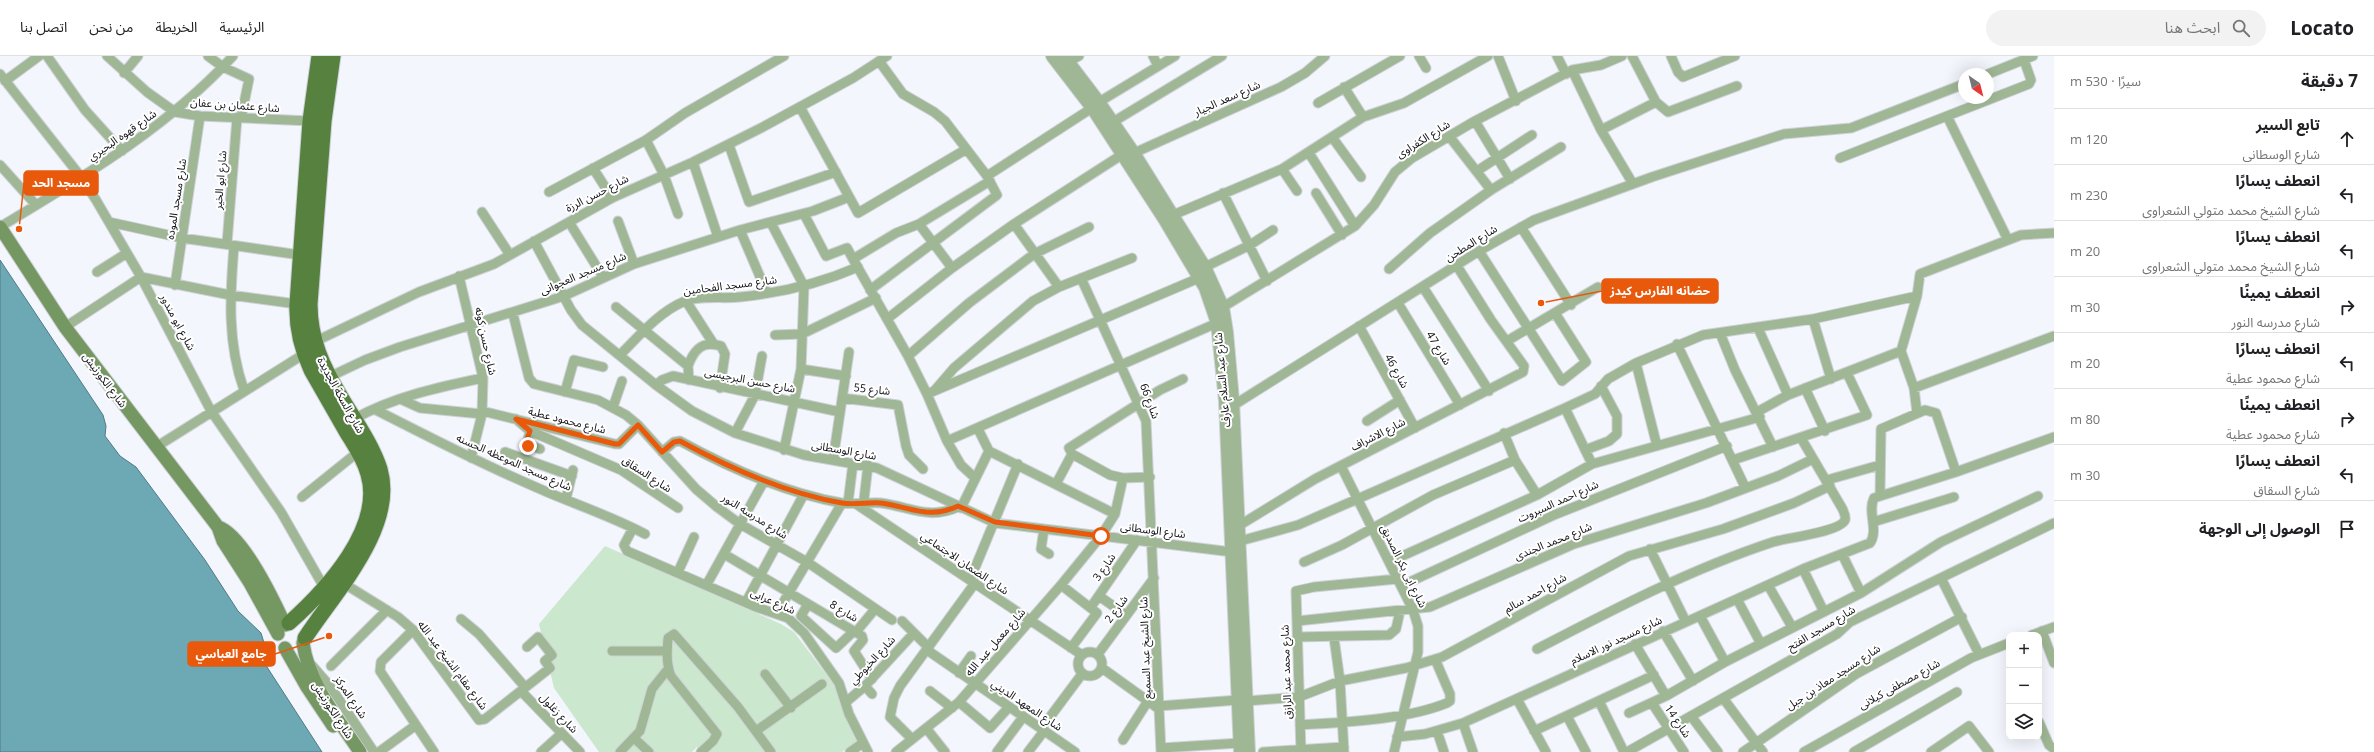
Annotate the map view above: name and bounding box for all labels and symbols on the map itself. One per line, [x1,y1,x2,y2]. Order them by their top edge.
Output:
north arrow [1958,68,1994,104]
street label: شارع سعد الجيار [1190,76,1263,120]
street label: شارع عثمان بن عفان [190,94,281,116]
street label: شارع قهوه البحيري [84,105,161,166]
street label: شارع الكفراوى [1393,116,1453,162]
street label: شارع ابو الخير [209,150,231,211]
street label: شارع مسجد الموده [162,157,190,241]
street label: شارع حسن الرزة [563,170,632,216]
callout: مسجد الحد [24,171,98,195]
text: مسجد الحد [32,174,90,191]
street label: شارع المطحن [1442,220,1501,265]
street label: شارع مسجد العجوانى [537,247,629,298]
street label: شارع مسجد الفحامين [682,271,778,299]
callout: حضانه الفارس كيدز [1602,279,1718,303]
text: حضانه الفارس كيدز [1609,282,1711,299]
street label: شارع ابو مندور [156,290,200,354]
street label: شارع حسن كوته [471,305,501,377]
street label: شارع 47 [1423,328,1456,368]
street label: شارع عبد السلام عارف [1210,332,1234,428]
street label: شارع الكورنيش [79,349,131,411]
street label: شارع 46 [1381,351,1413,391]
street label: شارع السكة الجديدة [313,354,369,436]
street label: شارع حسن البرجيسى [703,363,797,397]
street label: شارع 55 [853,379,892,399]
street label: شارع 66 [1136,381,1164,421]
street label: شارع محمود عطية [526,403,608,437]
street label: شارع الاشراف [1348,413,1408,455]
street label: شارع مسجد الموعظه الحسنه [454,429,575,495]
street label: شارع الوسطانى [810,436,878,464]
route end [519,437,537,455]
street label: شارع السقاق [619,452,675,496]
street label: شارع احمد السبروت [1515,476,1601,526]
street label: شارع مدرسه النور [718,489,791,543]
street label: شارع الوسطانى [1119,518,1187,542]
street label: شارع محمد الجندى [1512,518,1595,564]
street label: شارع ابى بكر الصديق [1377,522,1431,611]
route start [1092,527,1110,545]
street label: شارع الضمان الاجتماعي [917,528,1012,600]
street label: شارع 3 [1089,550,1120,584]
street label: شارع احمد سالم [1501,569,1570,618]
street label: شارع عرابى [748,584,798,618]
street label: شارع 2 [1101,592,1132,626]
street label: شارع 8 [827,596,862,626]
street label: شارع الشيخ عبد السميع [1135,596,1155,699]
street label: شارع مسجد الفتح [1784,601,1859,655]
street label: شارع معمل عبد الله [961,604,1029,679]
street label: شارع مسجد نور الاسلام [1567,612,1665,668]
street label: شارع مقام الشيخ عبد الله [414,617,492,713]
street label: شارع محمد عبد الرازق [1276,624,1296,720]
street label: شارع الخيوطي [845,632,900,689]
street label: شارع مسجد معاذ بن جبل [1782,640,1884,714]
callout: جامع العباسي [188,642,275,666]
text: جامع العباسي [195,645,267,664]
street label: شارع مصطفى كيلانى [1855,655,1943,713]
street label: شارع المركز [330,671,372,722]
street label: شارع المعهد الديني [987,675,1066,736]
street label: شارع الكورنيش [309,678,358,742]
street label: شارع زغلول [536,689,582,737]
street label: شارع 14 [1661,701,1695,741]

